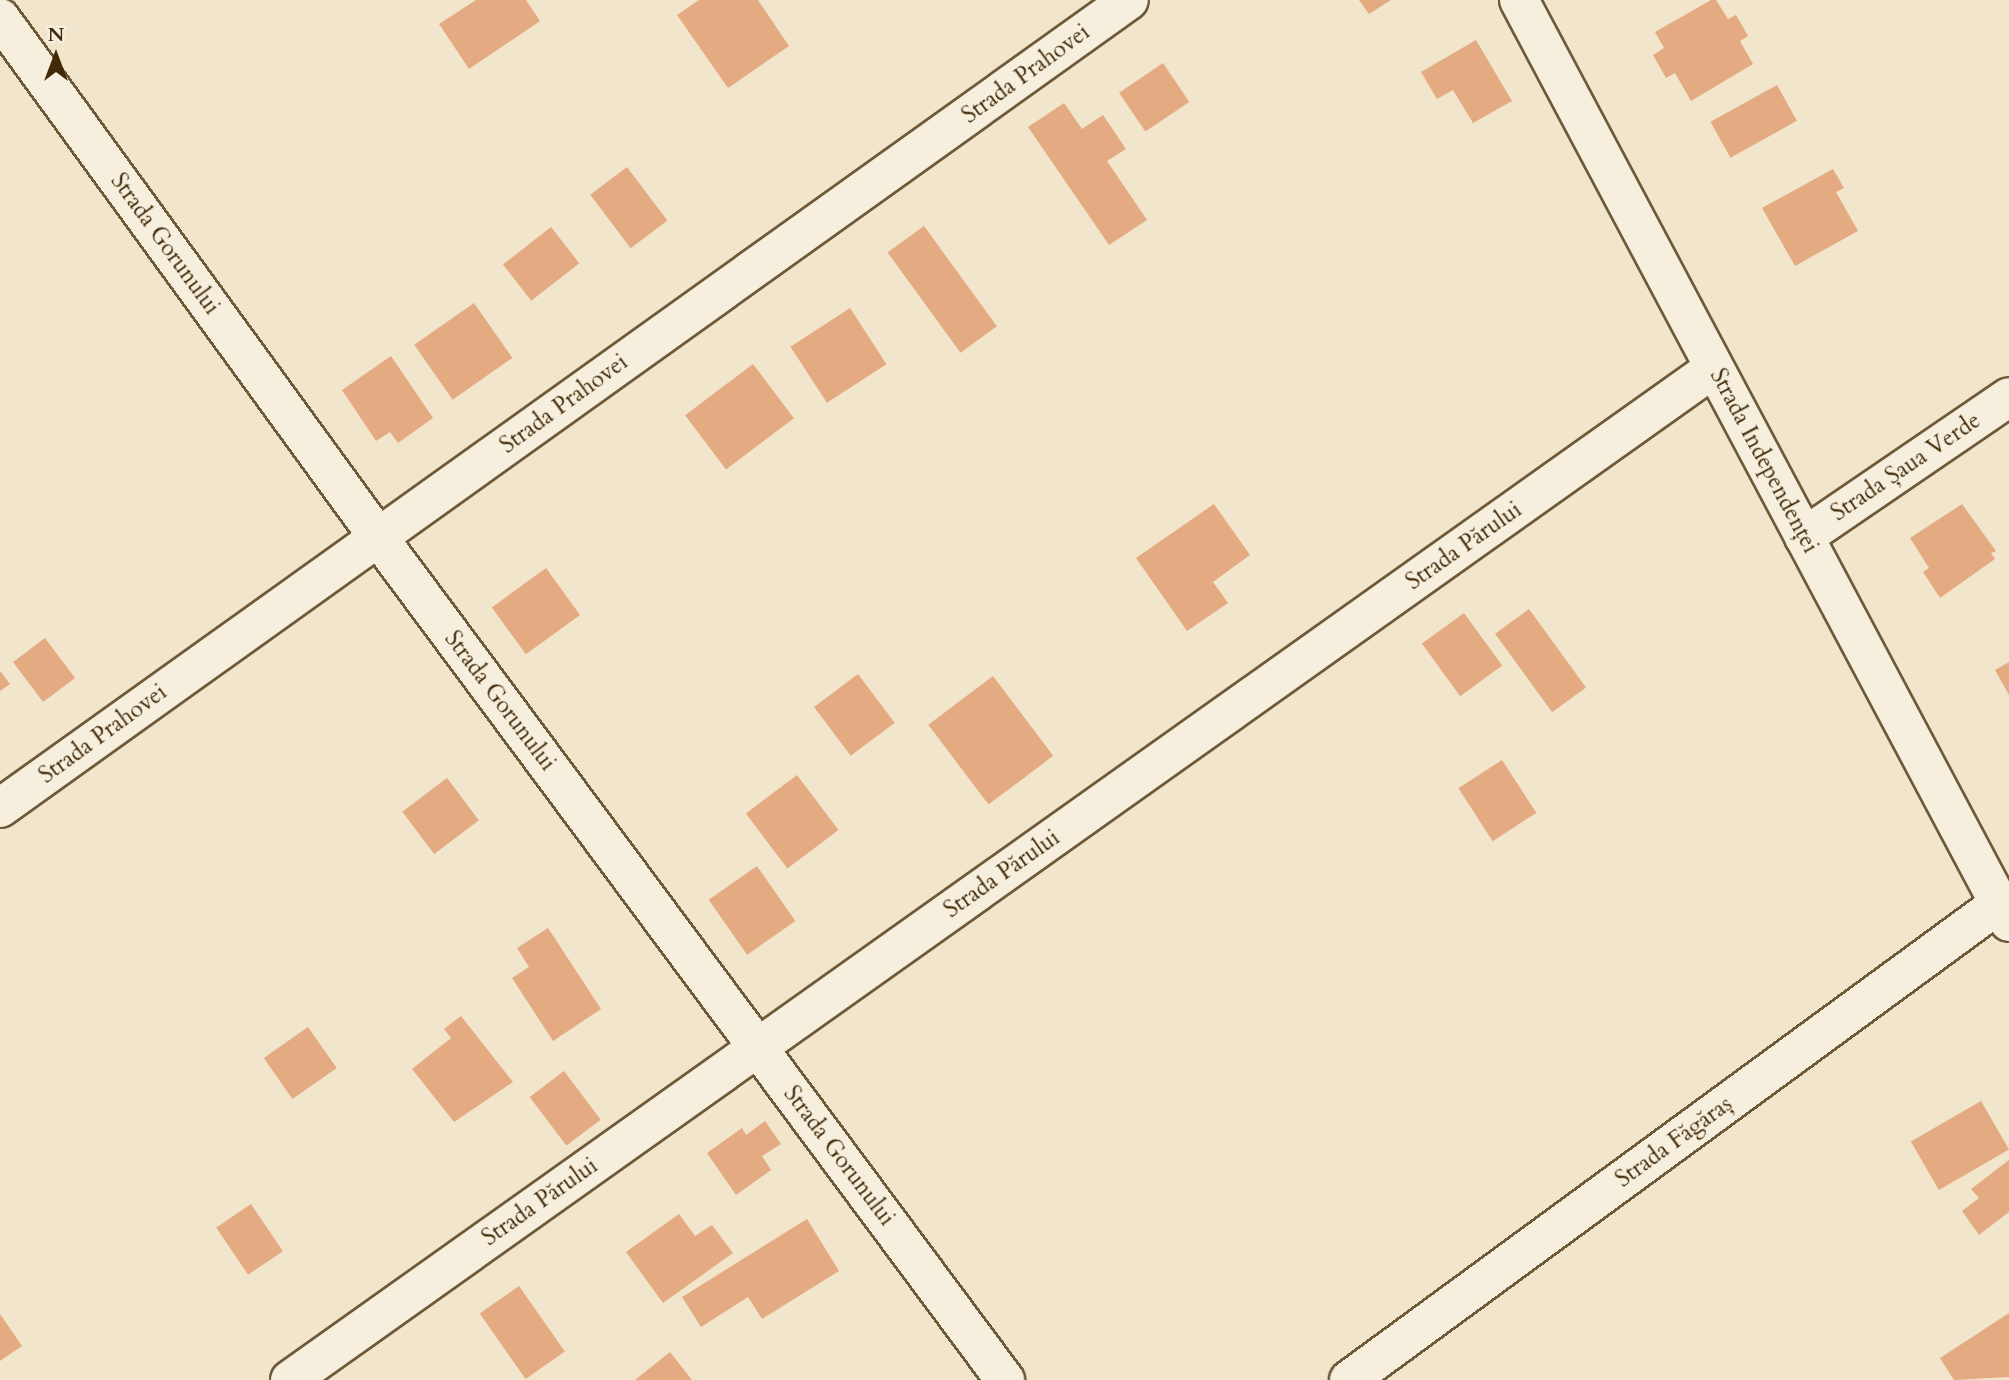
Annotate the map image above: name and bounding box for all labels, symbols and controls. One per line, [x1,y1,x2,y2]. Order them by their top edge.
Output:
street label: Strada Prahovei [957,18,1095,130]
north arrow [21,21,91,91]
text: N [48,22,64,48]
street label: Strada Gorunului [105,168,225,320]
street label: Strada Prahovei [495,348,633,460]
street label: Strada Independenței [1704,364,1824,558]
street label: Strada Șaua Verde [1826,407,1986,527]
street label: Strada Părului [1401,496,1527,596]
street label: Strada Gorunului [438,626,562,776]
street label: Strada Prahovei [34,678,172,790]
street label: Strada Părului [939,824,1065,924]
street label: Strada Gorunului [777,1081,901,1231]
street label: Strada Făgăraș [1610,1091,1738,1193]
street label: Strada Părului [477,1152,603,1252]

